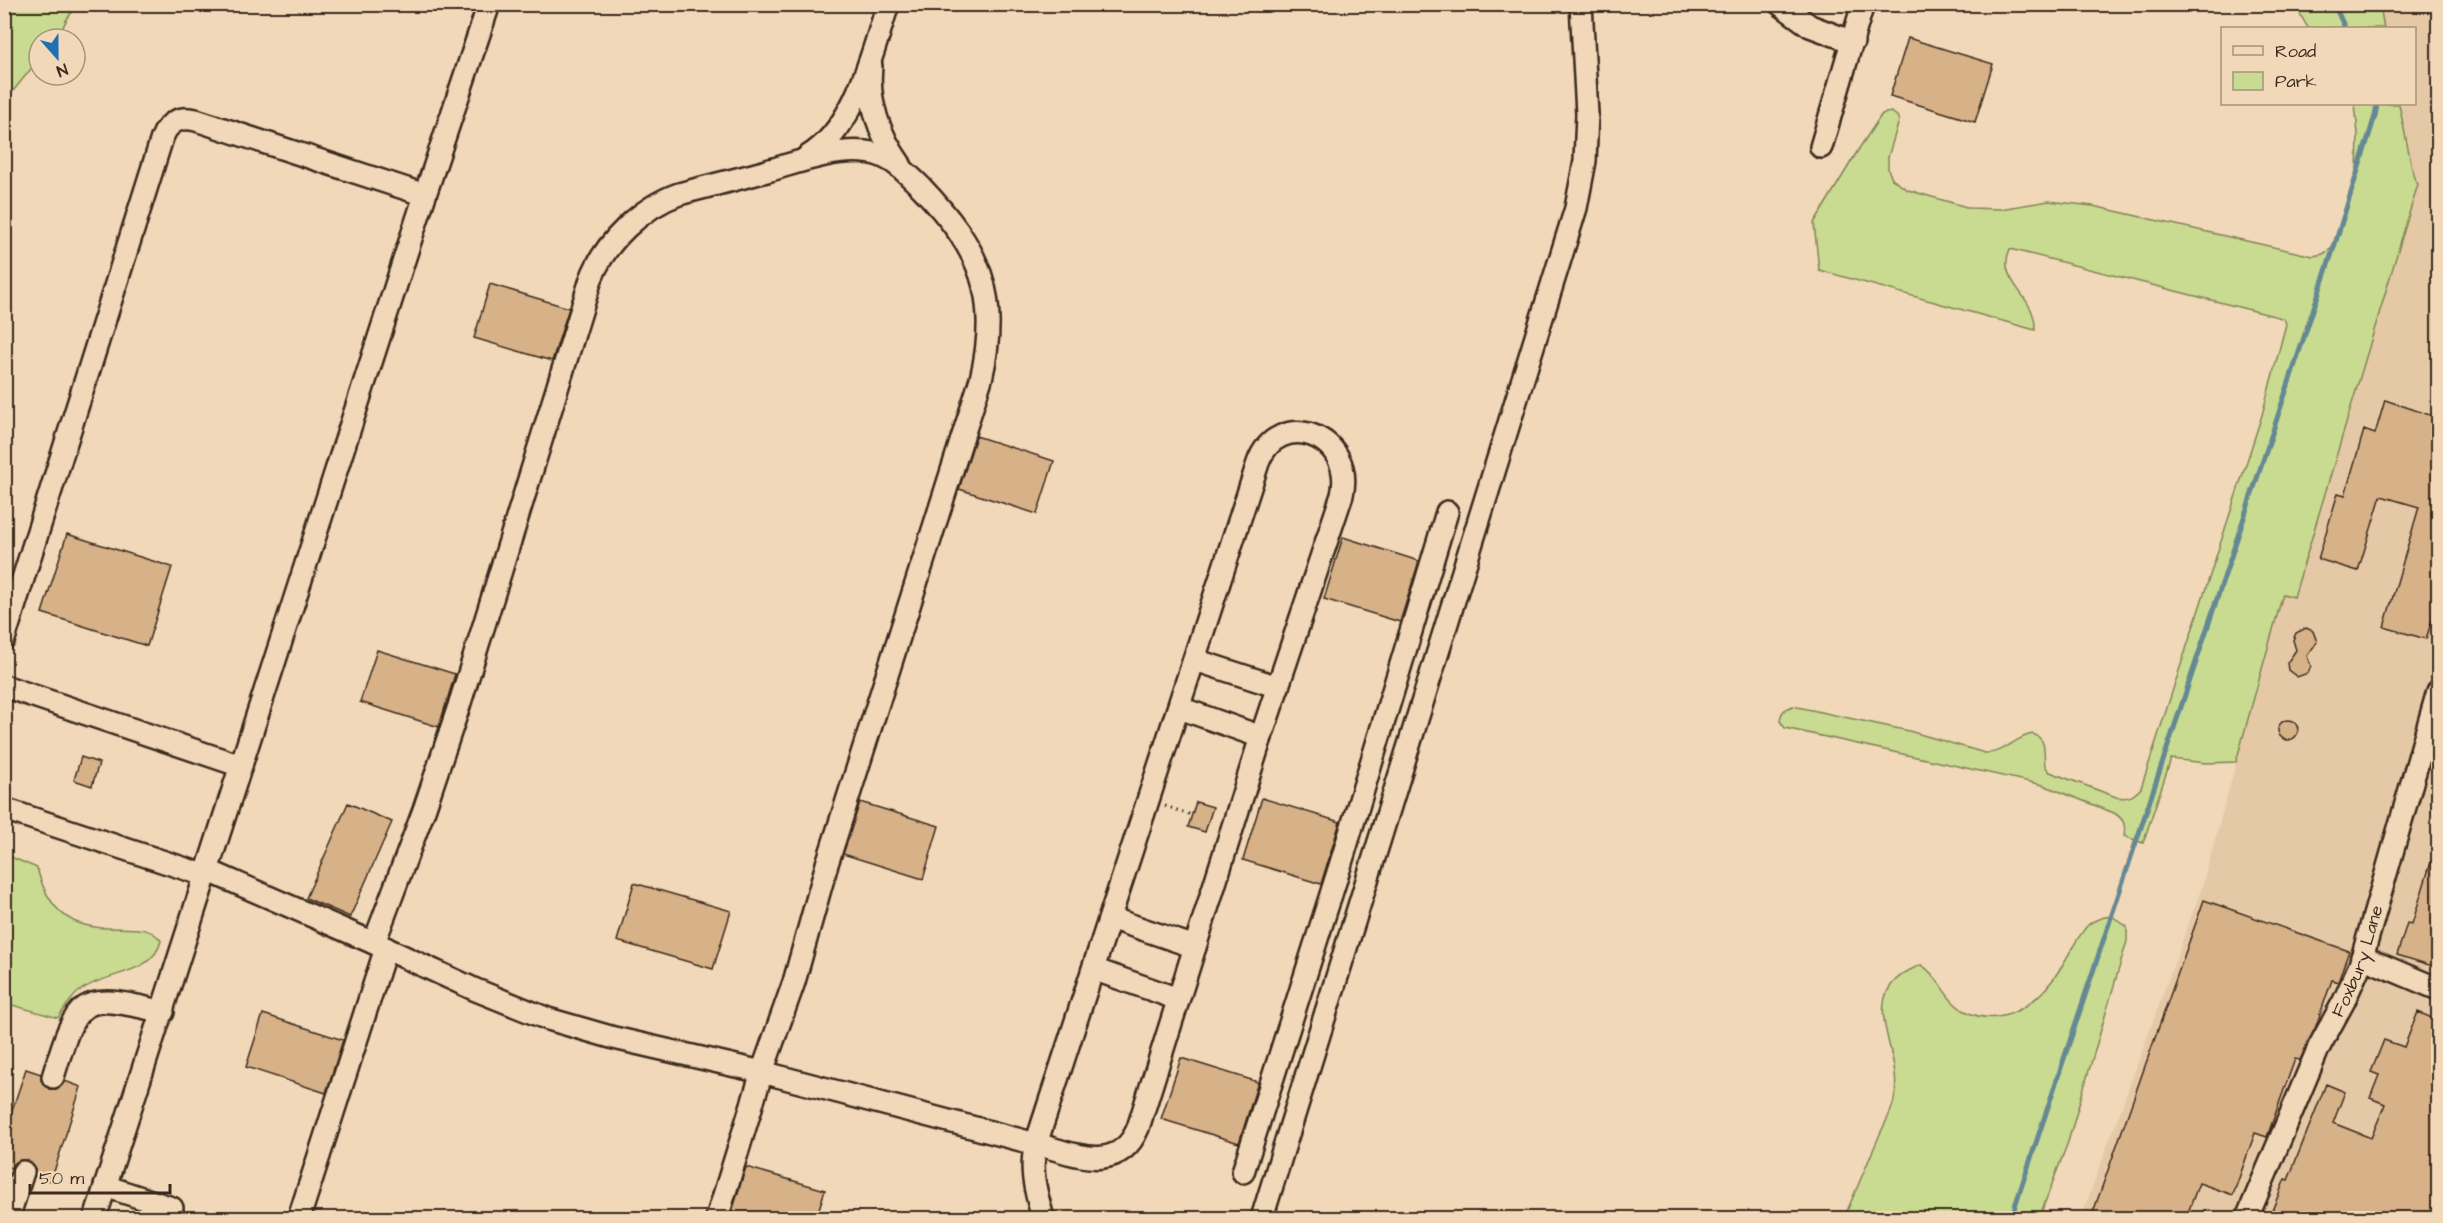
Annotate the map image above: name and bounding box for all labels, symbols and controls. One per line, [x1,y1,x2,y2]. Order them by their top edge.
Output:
north arrow [27,27,87,87]
legend [2221,27,2416,105]
text: Road [2275,39,2316,64]
text: N [53,58,71,82]
text: Park [2275,69,2317,94]
street label: Foxbury Lane [2325,902,2389,1022]
scale bar [30,1157,170,1195]
text: 50 m [39,1166,84,1191]

